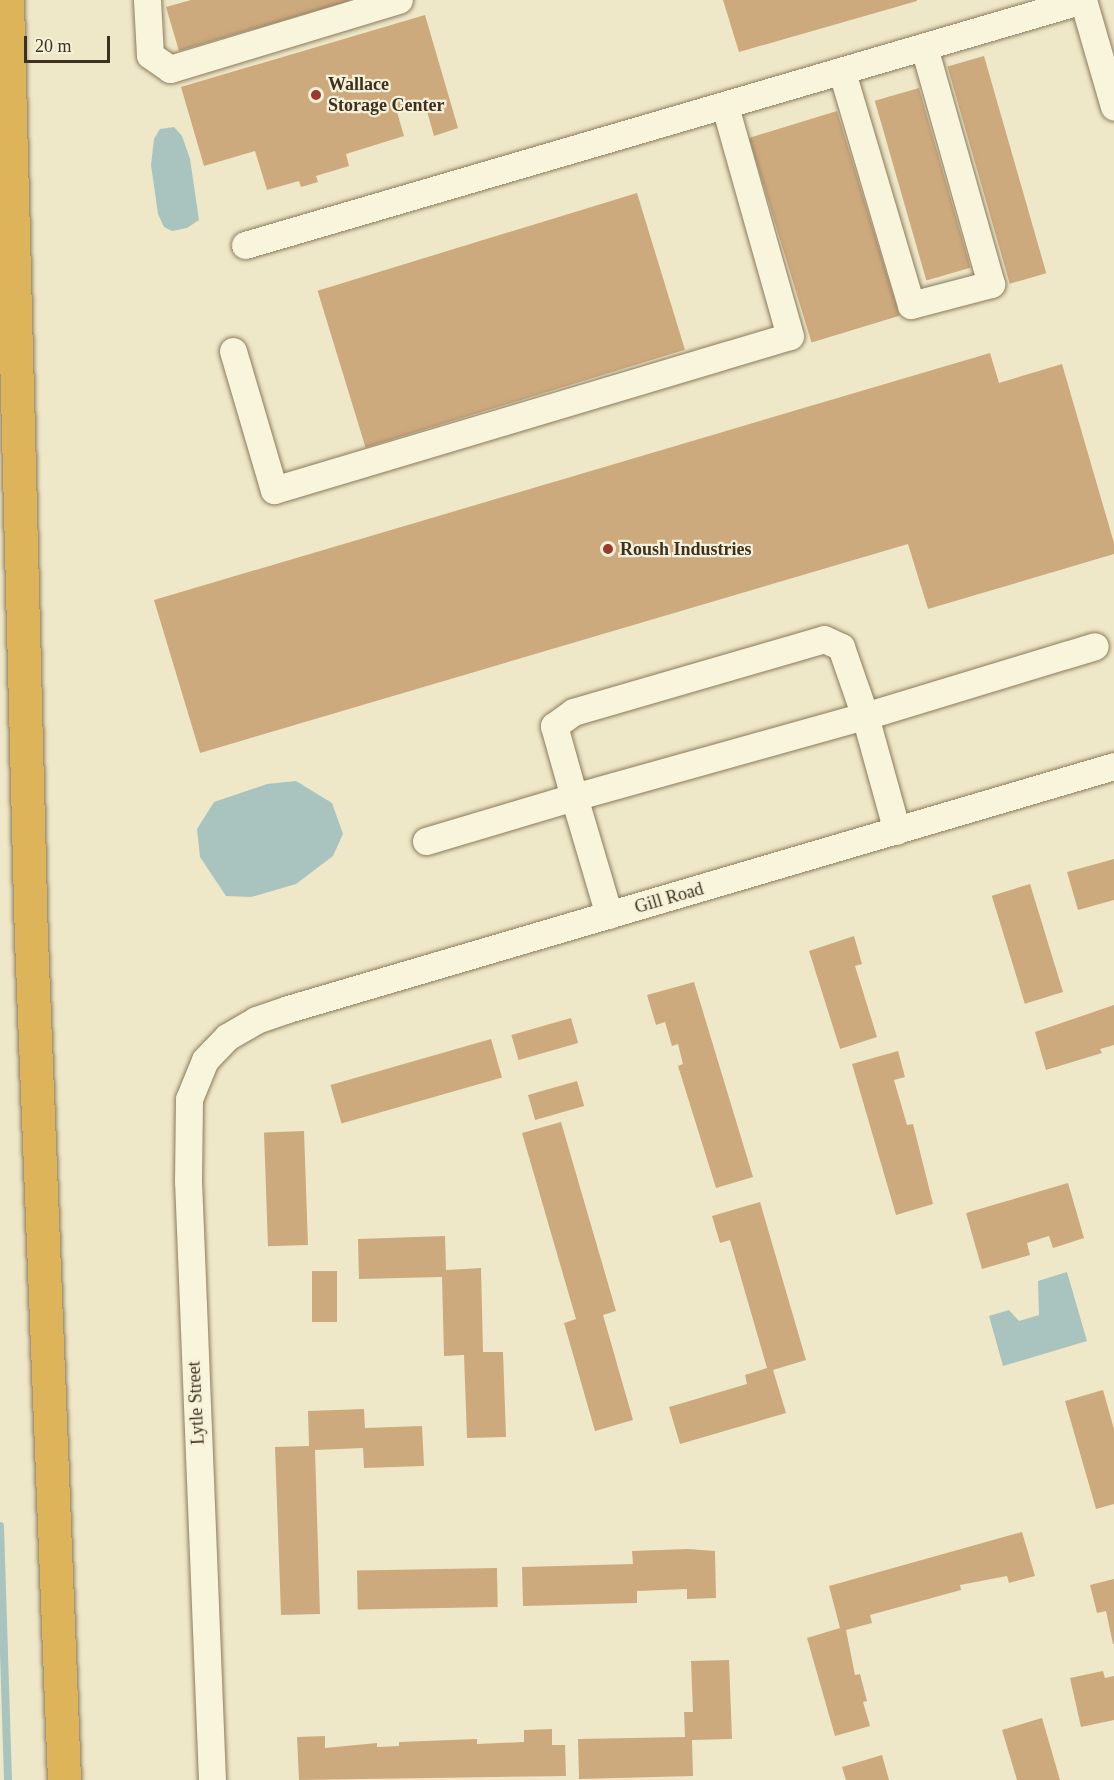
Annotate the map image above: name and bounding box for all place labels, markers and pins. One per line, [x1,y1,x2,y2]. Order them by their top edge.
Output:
place label: Wallace Storage Center [328,74,444,116]
marker: Wallace Storage Center [309,88,323,102]
place label: Roush Industries [620,538,752,560]
marker: Roush Industries [601,542,615,556]

